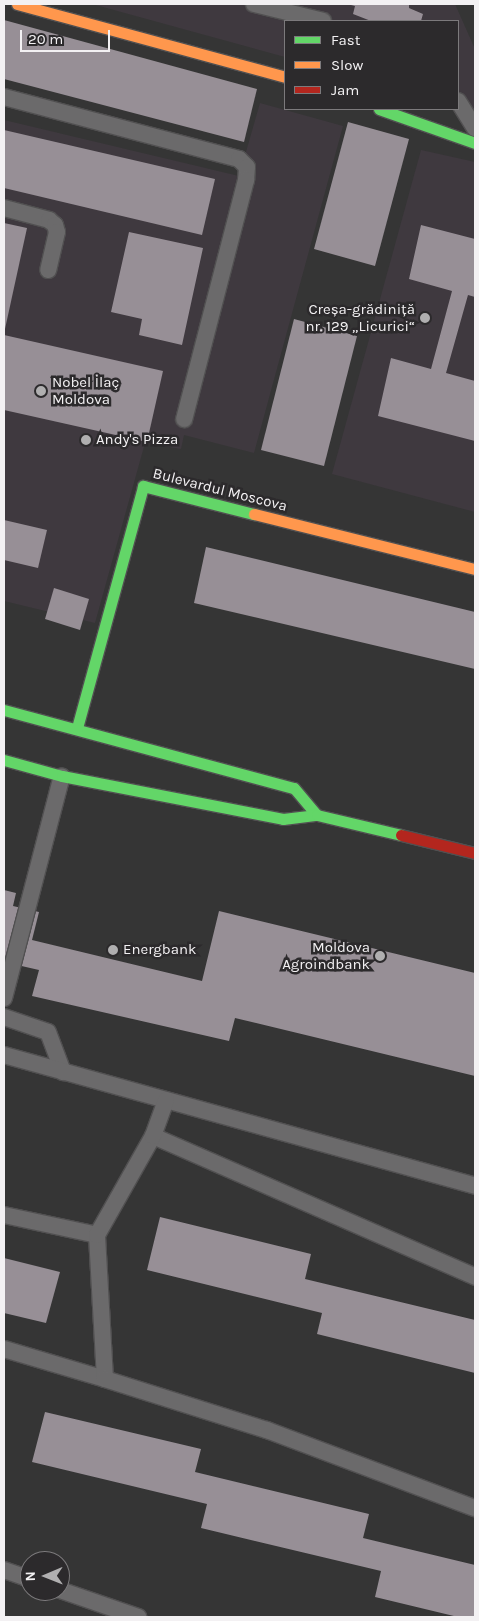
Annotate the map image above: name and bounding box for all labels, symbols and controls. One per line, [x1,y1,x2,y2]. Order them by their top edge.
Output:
scale bar [22,20,112,52]
legend [284,20,459,110]
text: 20 m [28,30,63,48]
text: Fast [331,31,360,49]
text: Slow [331,56,363,74]
text: Jam [331,81,359,99]
place label: Creșa-grădiniță nr. 129 „Licurici“ [305,300,415,335]
marker: Creșa-grădiniță nr. 129 „Licurici“ [419,312,431,324]
place label: Nobel İlaç Moldova [52,373,119,408]
marker: Nobel İlaç Moldova [34,384,48,398]
place label: Andy's Pizza [96,431,178,449]
marker: Andy's Pizza [80,434,92,446]
street label: Bulevardul Moscova [151,465,289,515]
place label: Moldova Agroindbank [282,938,370,973]
place label: Energbank [123,941,196,959]
marker: Energbank [107,944,119,956]
marker: Moldova Agroindbank [374,950,386,962]
north arrow [20,1551,70,1601]
text: N [22,1571,39,1581]

